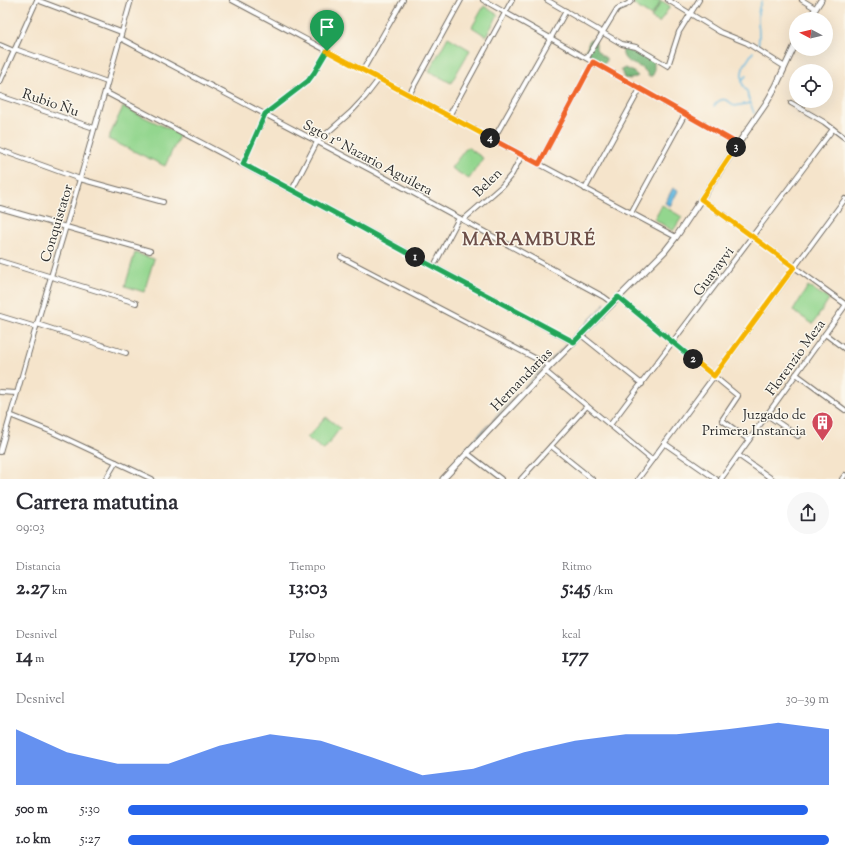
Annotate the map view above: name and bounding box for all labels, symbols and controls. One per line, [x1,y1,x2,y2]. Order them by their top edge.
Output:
pin [310,10,344,51]
north arrow [789,12,833,56]
map controls [789,12,833,108]
icon: arrive [316,16,338,38]
button: locate [789,64,833,108]
street label: Rubio Ñu [19,85,81,123]
street label: Sgto 1º Nazario Aguilera [299,116,436,202]
pin: 4 [480,128,500,148]
text: 4 [487,130,493,146]
pin: 3 [726,137,746,157]
text: 3 [734,139,738,155]
street label: Belen [469,164,507,202]
street label: Conquistator [37,181,79,265]
district label: MARAMBURÉ [462,227,596,254]
street label: Guayayvi [689,243,740,301]
pin: 1 [405,247,425,267]
text: 1 [413,249,417,265]
street label: Florenzio Meza [762,315,831,400]
street label: Hernandarias [487,344,558,416]
pin: 2 [683,349,703,369]
text: 2 [690,351,696,367]
place label: Juzgado de Primera Instancia [702,406,807,442]
building icon: Juzgado de Primera Instancia [809,409,835,442]
text: Carrera matutina [16,488,178,520]
button: share [787,492,829,534]
text: 09:03 [16,519,45,537]
text: Distancia [16,559,61,575]
text: Tiempo [289,559,326,575]
text: Ritmo [562,559,592,575]
text: 2.27 [16,575,50,604]
text: 13:03 [289,575,328,604]
text: 5:45 [562,575,591,604]
text: km [50,583,67,599]
text: /km [591,583,613,599]
text: Desnivel [16,627,57,643]
text: Pulso [289,627,315,643]
text: kcal [562,627,581,643]
text: 14 [16,643,33,672]
text: 170 [289,643,316,672]
text: 177 [562,643,589,672]
text: m [33,651,44,667]
text: bpm [316,651,339,667]
text: Desnivel [16,691,65,709]
text: 30–39 m [786,691,829,709]
text: 500 m [16,801,48,819]
text: 5:30 [80,801,100,819]
text: 1.0 km [16,831,51,849]
text: 5:27 [80,831,100,849]

